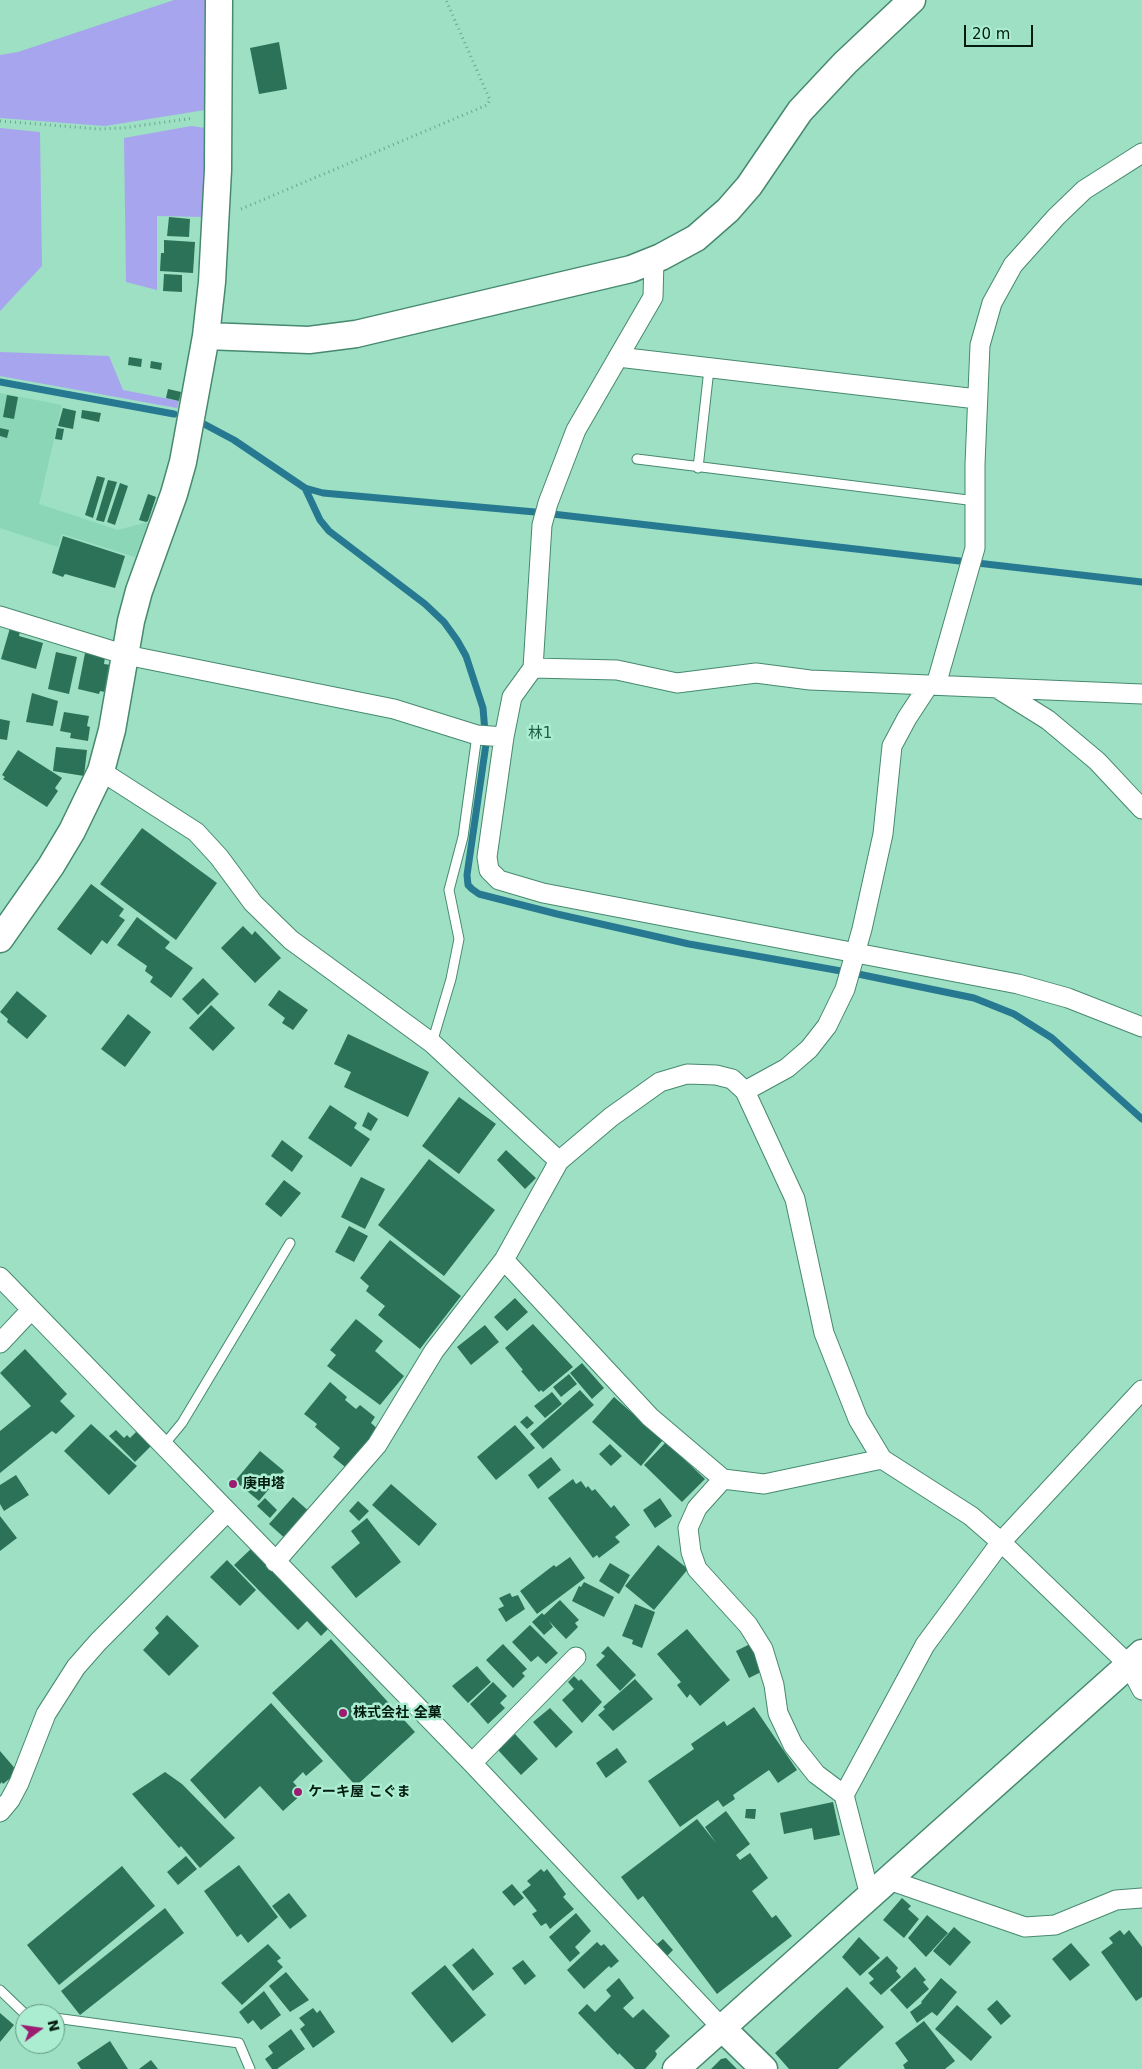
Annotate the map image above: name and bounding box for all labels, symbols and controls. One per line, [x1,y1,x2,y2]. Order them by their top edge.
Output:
scale bar [967,15,1036,47]
text: 20 m [972,25,1010,43]
district label: 林1 [528,725,552,743]
place label: 庚申塔 [243,1476,285,1492]
marker: 庚申塔 [227,1478,239,1490]
place label: 株式会社 全菓 [353,1705,442,1721]
marker: 株式会社 全菓 [337,1707,349,1719]
place label: ケーキ屋 こぐま [308,1784,411,1800]
marker: ケーキ屋 こぐま [292,1786,304,1798]
north arrow [15,2004,65,2054]
text: N [44,2018,63,2033]

